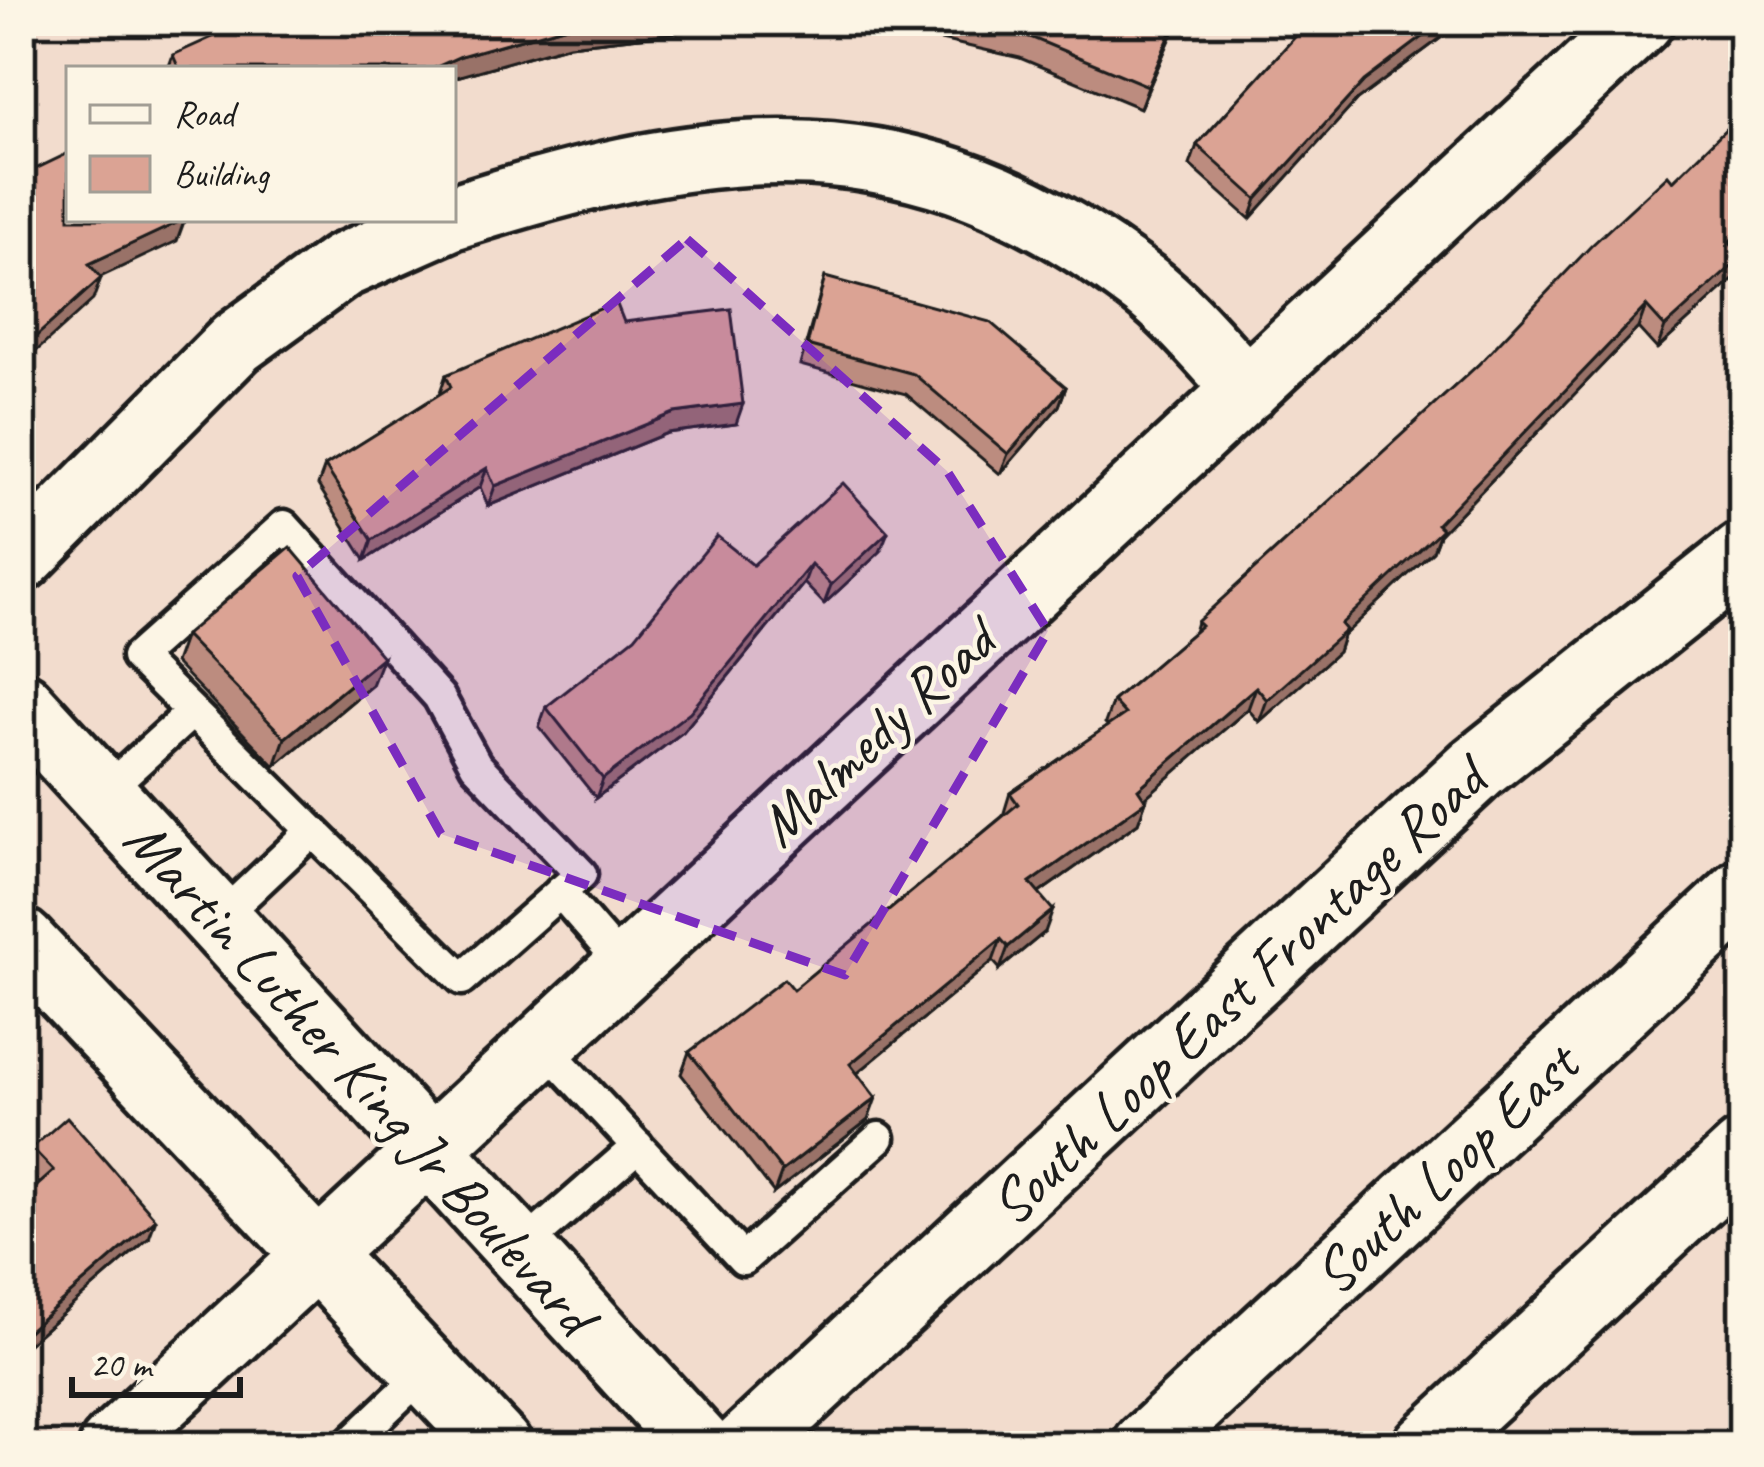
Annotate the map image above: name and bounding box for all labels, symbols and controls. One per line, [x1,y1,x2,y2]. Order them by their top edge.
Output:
legend [66,66,456,222]
text: Road [174,91,240,137]
text: Building [174,151,271,197]
street label: Malmedy Road [741,598,1017,862]
street label: South Loop East Frontage Road [976,745,1498,1239]
street label: Martin Luther King Jr Boulevard [108,803,617,1356]
street label: South Loop East [1297,1028,1593,1310]
scale bar [72,1323,240,1397]
text: 20 m [90,1342,154,1388]

